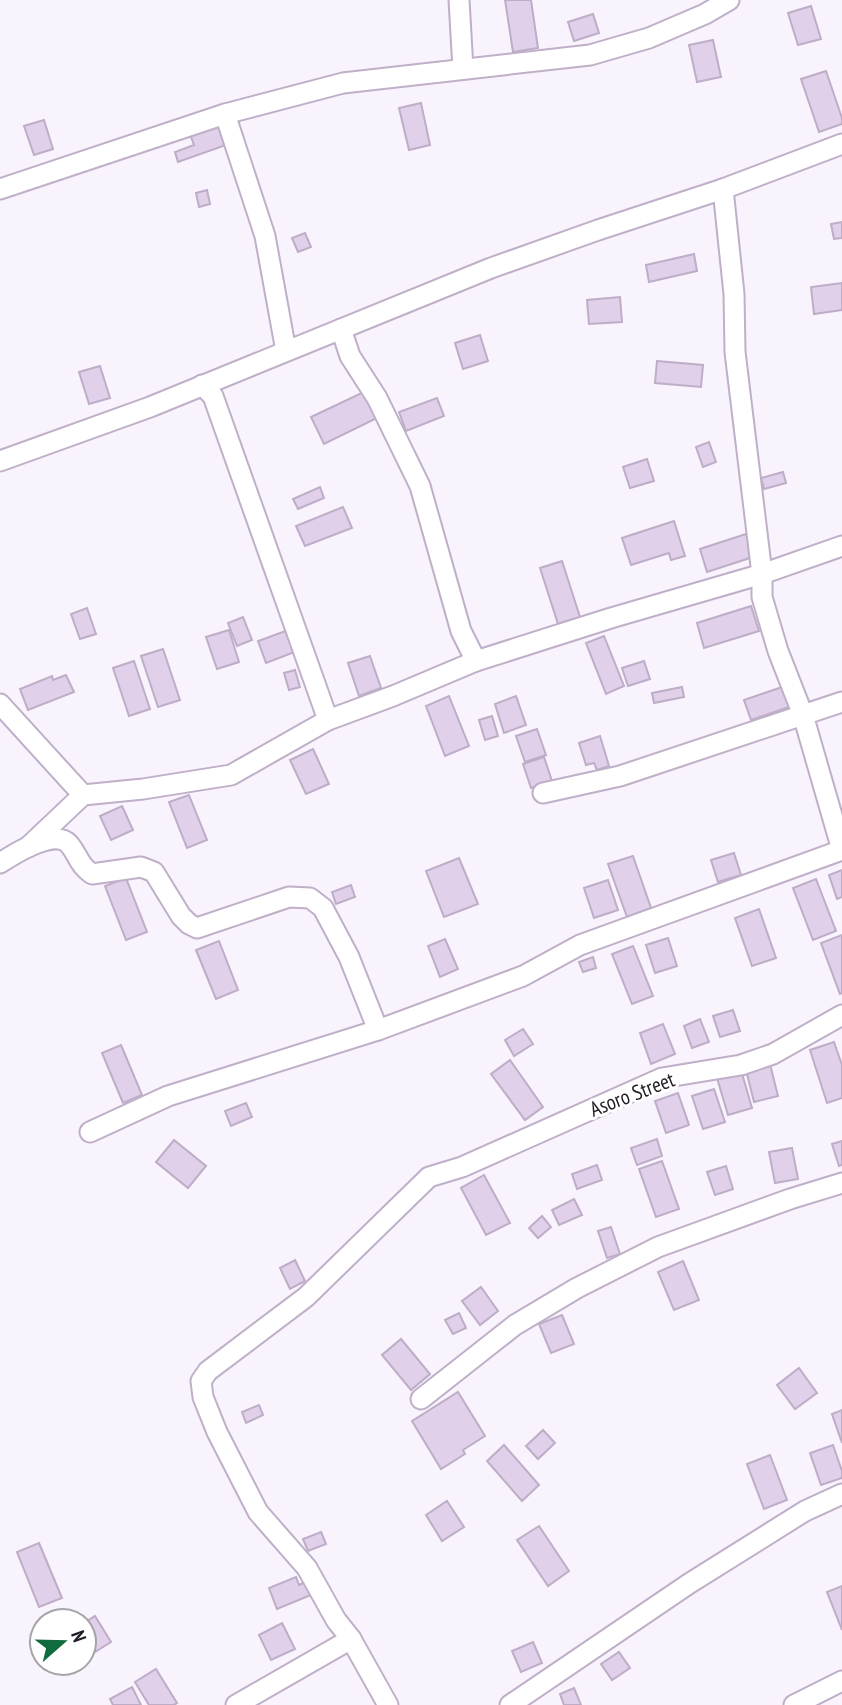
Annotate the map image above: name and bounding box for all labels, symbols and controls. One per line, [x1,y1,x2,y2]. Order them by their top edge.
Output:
street label: Asoro Street [586,1065,679,1123]
north arrow [28,1607,98,1677]
text: N [66,1627,92,1645]

